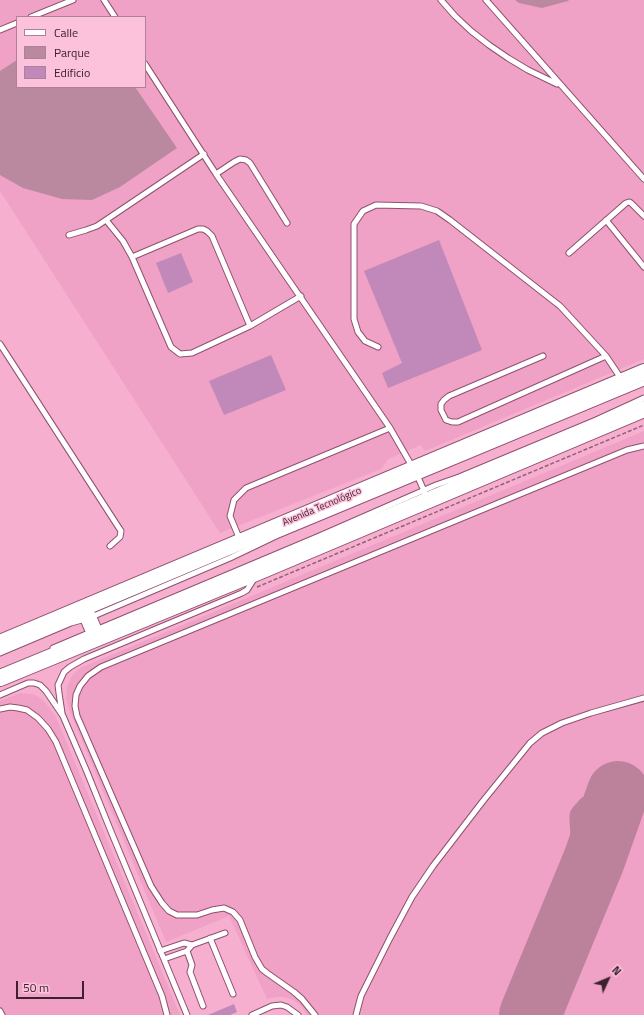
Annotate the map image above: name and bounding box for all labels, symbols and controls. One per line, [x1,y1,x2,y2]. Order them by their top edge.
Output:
legend [16,16,146,88]
text: Calle [54,23,78,42]
text: Parque [54,43,90,62]
text: Edificio [54,63,90,82]
street label: Avenida Tecnológico [281,485,363,529]
north arrow [588,959,628,999]
text: N [608,962,625,979]
scale bar [18,973,86,999]
text: 50 m [23,978,49,997]

